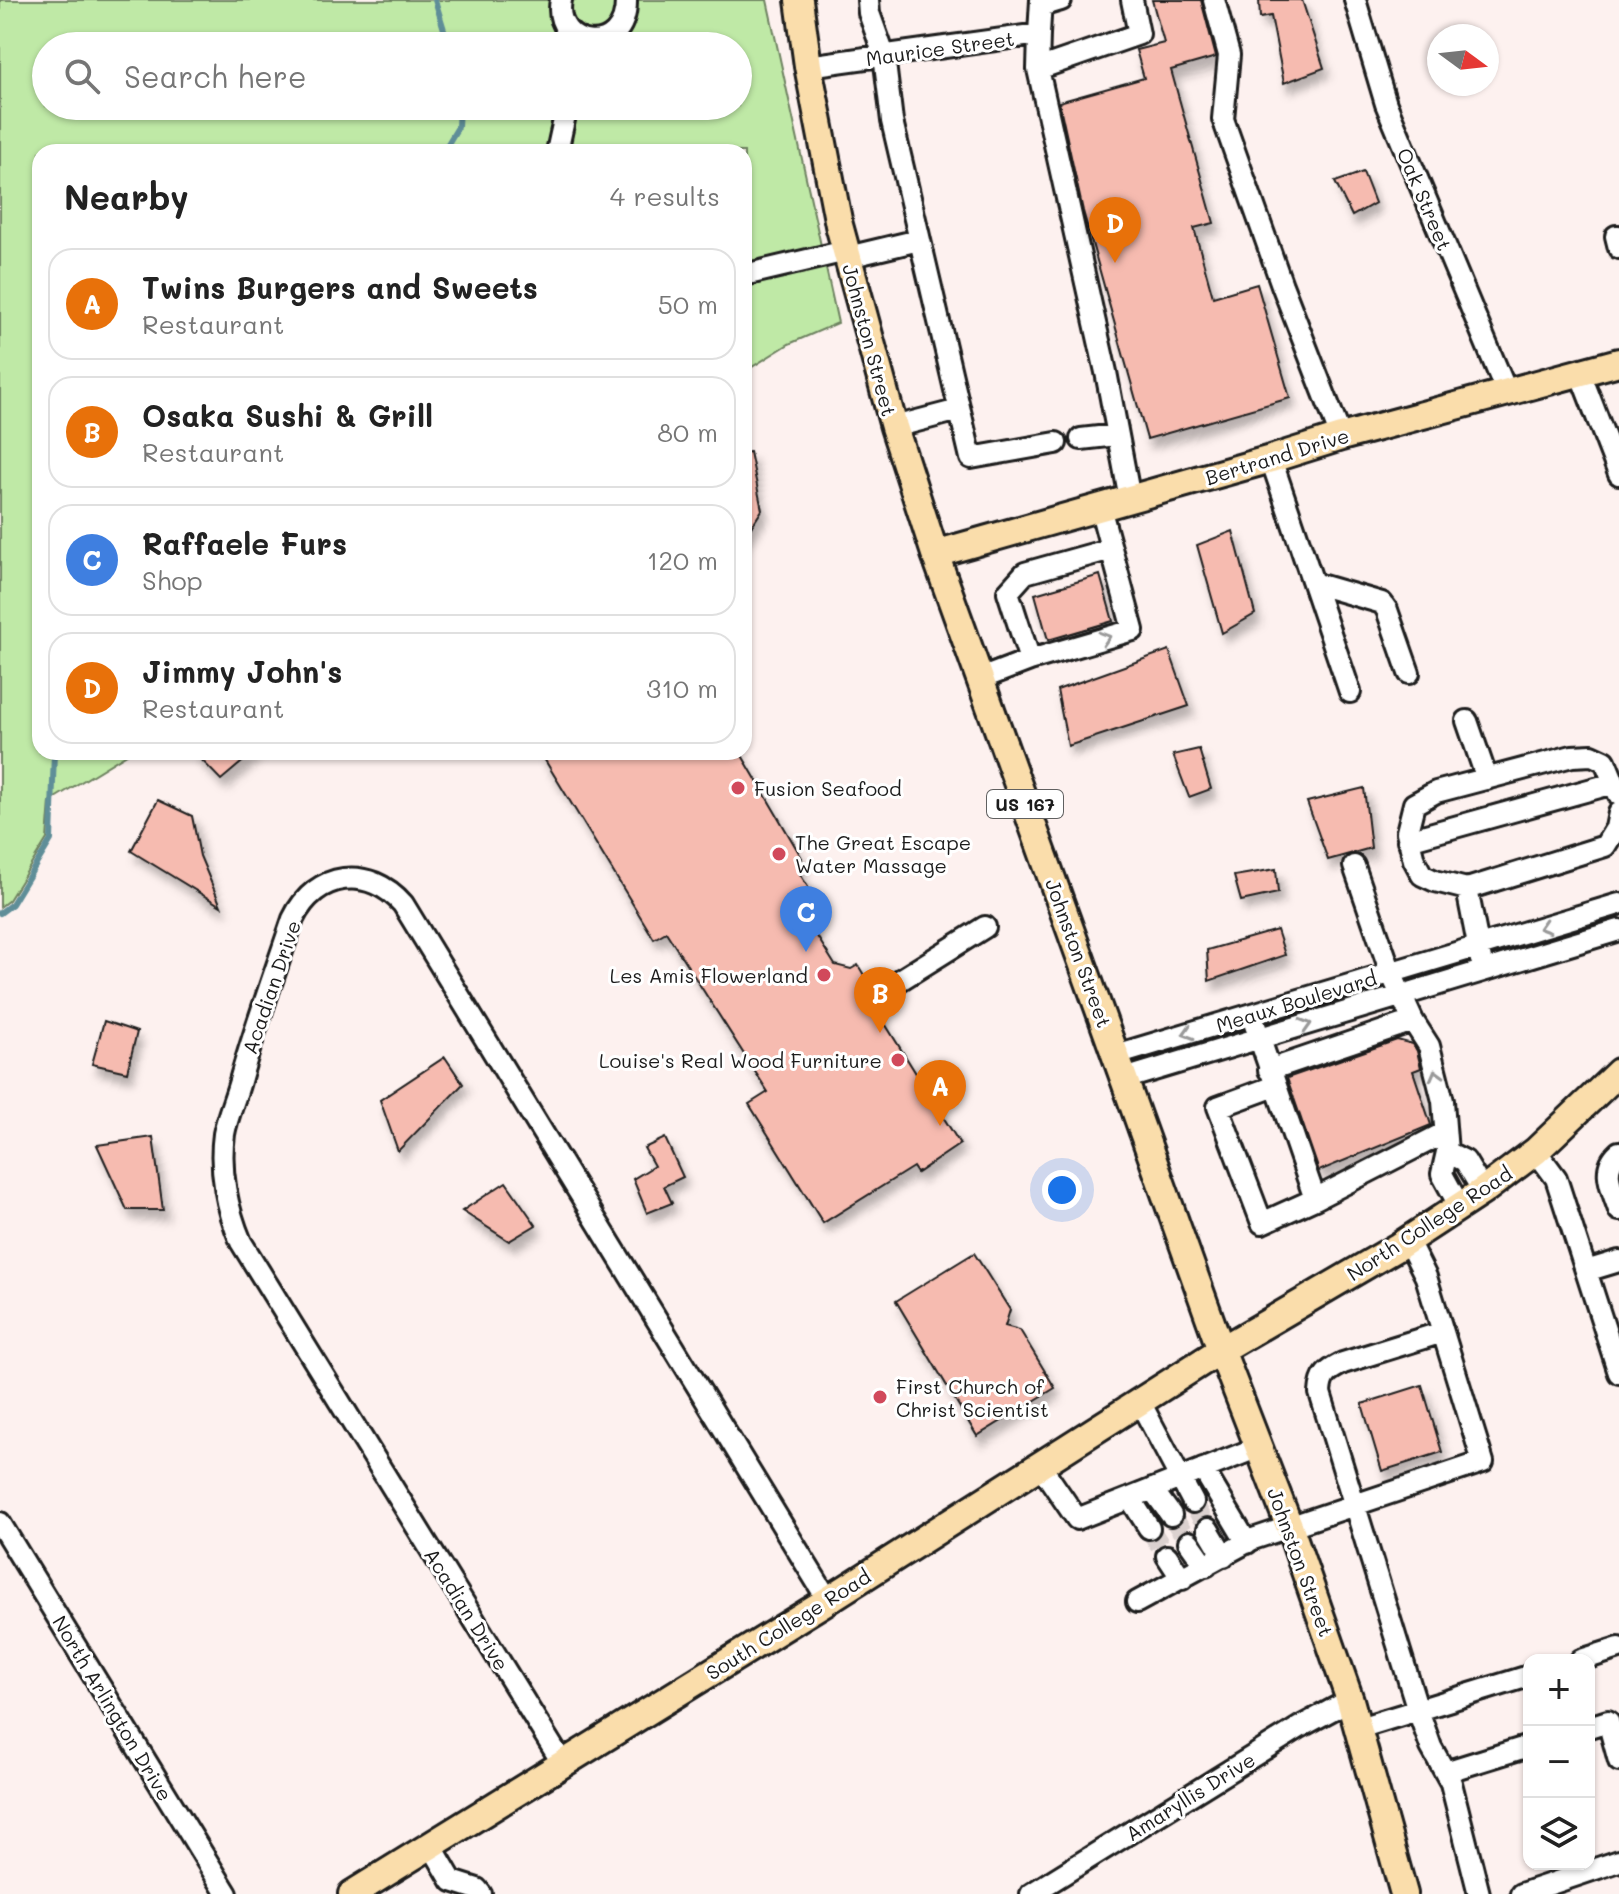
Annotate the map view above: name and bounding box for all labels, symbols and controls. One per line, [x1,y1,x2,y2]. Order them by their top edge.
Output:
north arrow [1427,24,1499,96]
street label: Maurice Street [864,25,1016,71]
search box [32,32,752,120]
icon: search [60,54,104,98]
text: Search here [124,56,307,96]
street label: Oak Street [1392,144,1458,254]
text: Nearby [64,174,189,219]
text: 4 results [610,179,720,213]
pin: D [1089,197,1141,263]
street label: Johnston Street [837,261,903,419]
text: Twins Burgers and Sweets [142,267,538,307]
text: A [83,287,101,321]
text: 50 m [658,287,718,321]
text: Restaurant [142,307,284,341]
text: Osaka Sushi & Grill [142,395,433,435]
text: B [83,415,101,449]
text: 80 m [657,415,718,449]
street label: Bertrand Drive [1202,422,1352,490]
text: Restaurant [142,435,284,469]
text: Raffaele Furs [142,523,347,563]
text: C [82,543,102,577]
text: 120 m [647,543,718,577]
text: Shop [142,563,203,597]
one-way arrow [1097,631,1111,647]
text: Jimmy John's [142,651,342,691]
text: D [83,671,101,705]
text: 310 m [646,671,718,705]
text: Restaurant [142,691,284,725]
place label: Fusion Seafood [754,775,902,801]
marker: Fusion Seafood [729,779,747,797]
road number: US 167 [987,790,1063,818]
place label: The Great Escape Water Massage [795,829,971,878]
marker: The Great Escape Water Massage [770,845,788,863]
street label: Johnston Street [1040,875,1118,1031]
pin: C [780,886,832,952]
street label: Acadian Drive [236,917,306,1057]
one-way arrow [1538,918,1552,934]
place label: Les Amis Flowerland [610,962,808,988]
street label: Meaux Boulevard [1212,964,1380,1038]
marker: Les Amis Flowerland [815,966,833,984]
pin: B [854,967,906,1033]
one-way arrow [1298,1018,1312,1034]
one-way arrow [1181,1024,1195,1040]
place label: Louise's Real Wood Furniture [599,1047,882,1073]
marker: Louise's Real Wood Furniture [889,1051,907,1069]
pin: A [914,1060,966,1126]
one-way arrow [1429,1068,1446,1082]
street label: North College Road [1341,1160,1517,1286]
your location [1042,1170,1082,1210]
place label: First Church of Christ Scientist [896,1373,1049,1422]
marker: First Church of Christ Scientist [871,1388,889,1406]
street label: Johnston Street [1262,1484,1340,1640]
street label: Acadian Drive [419,1543,515,1675]
street label: South College Road [701,1563,875,1685]
street label: North Arlington Drive [47,1611,179,1805]
map controls [1523,1654,1595,1870]
button: + [1523,1654,1595,1726]
button: − [1523,1726,1595,1798]
street label: Amaryllis Drive [1120,1746,1260,1846]
button: layers [1523,1798,1595,1870]

